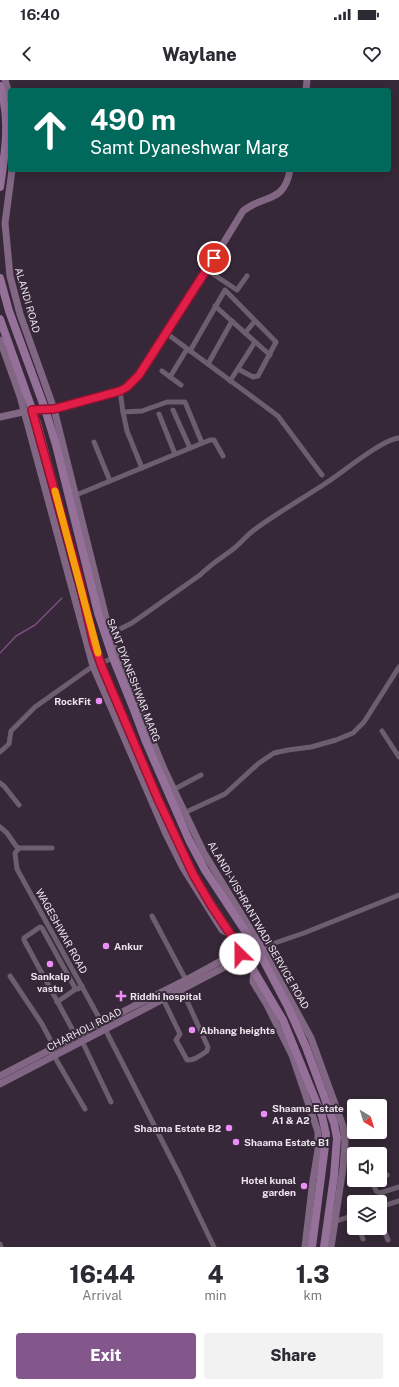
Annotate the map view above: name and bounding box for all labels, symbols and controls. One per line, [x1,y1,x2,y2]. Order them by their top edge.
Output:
text: 16:40 [20,6,60,23]
icon: back [16,43,38,65]
icon: heart [361,43,383,65]
text: Waylane [162,44,237,65]
text: 490 m [90,103,176,136]
icon: ahead [24,104,76,156]
text: Samt Dyaneshwar Marg [90,137,289,158]
pin [197,241,231,275]
icon: arrive [203,247,225,269]
street label: ALANDI ROAD [13,266,43,334]
street label: SANT DYANESHWAR MARG [105,617,163,743]
place label: RockFit [54,695,91,707]
marker: RockFit [94,696,104,706]
street label: ALANDI-VISHRANTWADI SERVICE ROAD [206,839,312,1011]
street label: WAGESHWAR ROAD [34,886,90,976]
position arrow [219,933,261,975]
place label: Ankur [114,940,143,952]
marker: Ankur [101,941,111,951]
marker: Sankalp vastu [45,959,55,969]
place label: Sankalp vastu [30,970,70,994]
marker: Riddhi hospital [115,990,127,1002]
place label: Riddhi hospital [130,990,201,1002]
street label: CHARHOLI ROAD [45,1005,123,1053]
place label: Abhang heights [200,1024,275,1036]
marker: Abhang heights [187,1025,197,1035]
north arrow [347,1099,387,1139]
map controls [347,1099,387,1235]
place label: Shaama Estate A1 & A2 [272,1102,344,1126]
marker: Shaama Estate A1 & A2 [259,1109,269,1119]
place label: Shaama Estate B2 [134,1122,221,1134]
marker: Shaama Estate B2 [224,1123,234,1133]
place label: Shaama Estate B1 [244,1136,329,1148]
marker: Shaama Estate B1 [231,1137,241,1147]
button: sound [347,1147,387,1187]
place label: Hotel kunal garden [241,1174,296,1198]
marker: Hotel kunal garden [299,1181,309,1191]
button: layers [347,1195,387,1235]
text: 16:44 [69,1260,135,1288]
text: 4 [207,1260,224,1288]
text: 1.3 [296,1260,330,1288]
text: Arrival [82,1288,122,1303]
text: min [204,1288,227,1303]
text: km [303,1288,322,1303]
button: Exit [16,1333,196,1379]
button: Share [204,1333,383,1379]

